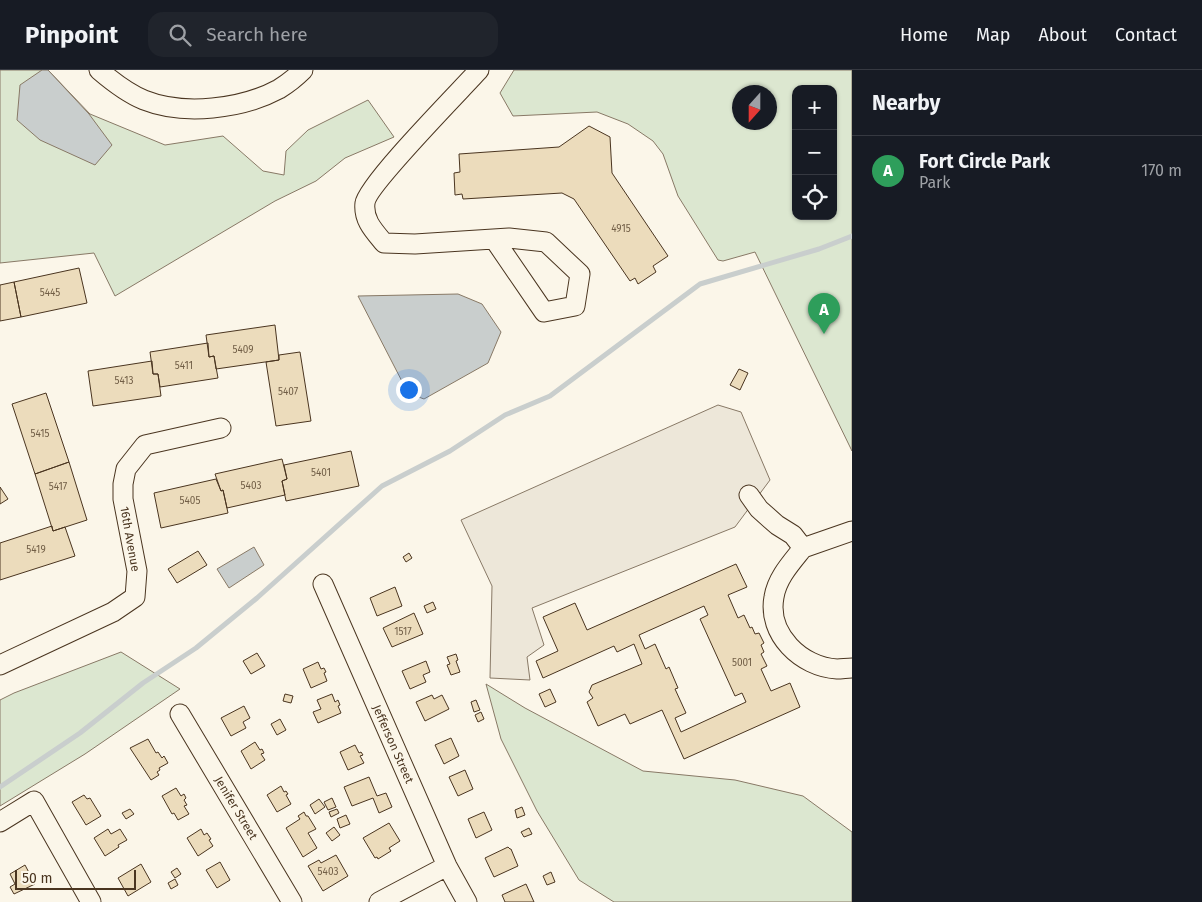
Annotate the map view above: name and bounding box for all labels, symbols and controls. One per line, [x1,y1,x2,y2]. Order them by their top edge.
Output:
search box [148,12,498,57]
text: Pinpoint [25,21,118,49]
icon: search [166,21,194,49]
text: Search here [206,23,308,46]
text: Home [900,24,948,46]
text: Map [976,24,1010,46]
text: About [1038,24,1087,46]
text: Contact [1115,24,1177,46]
north arrow [732,85,777,130]
map controls [792,85,837,220]
button: + [792,85,837,130]
text: Nearby [872,90,940,116]
button: − [792,130,837,175]
text: Fort Circle Park [919,150,1050,173]
text: A [883,161,893,180]
text: 170 m [1141,161,1182,180]
text: Park [919,173,951,192]
button: locate [792,175,837,220]
house number: 4915 [611,223,631,235]
house number: 5445 [40,287,60,299]
pin: A [808,293,840,334]
house number: 5409 [232,344,254,356]
house number: 5411 [175,360,193,372]
house number: 5413 [114,375,134,387]
your location [396,377,422,403]
house number: 5407 [278,386,299,398]
house number: 5415 [30,428,50,440]
house number: 5401 [311,467,331,479]
house number: 5403 [241,480,261,492]
house number: 5417 [49,481,68,493]
house number: 5405 [180,495,200,507]
street label: 16th Avenue [117,505,143,573]
house number: 5419 [26,544,46,556]
house number: 1517 [394,626,412,638]
house number: 5001 [732,657,752,669]
street label: Jefferson Street [369,703,417,786]
street label: Jenifer Street [212,774,261,843]
house number: 5403 [318,866,338,878]
scale bar [15,867,136,890]
text: 50 m [22,870,53,887]

